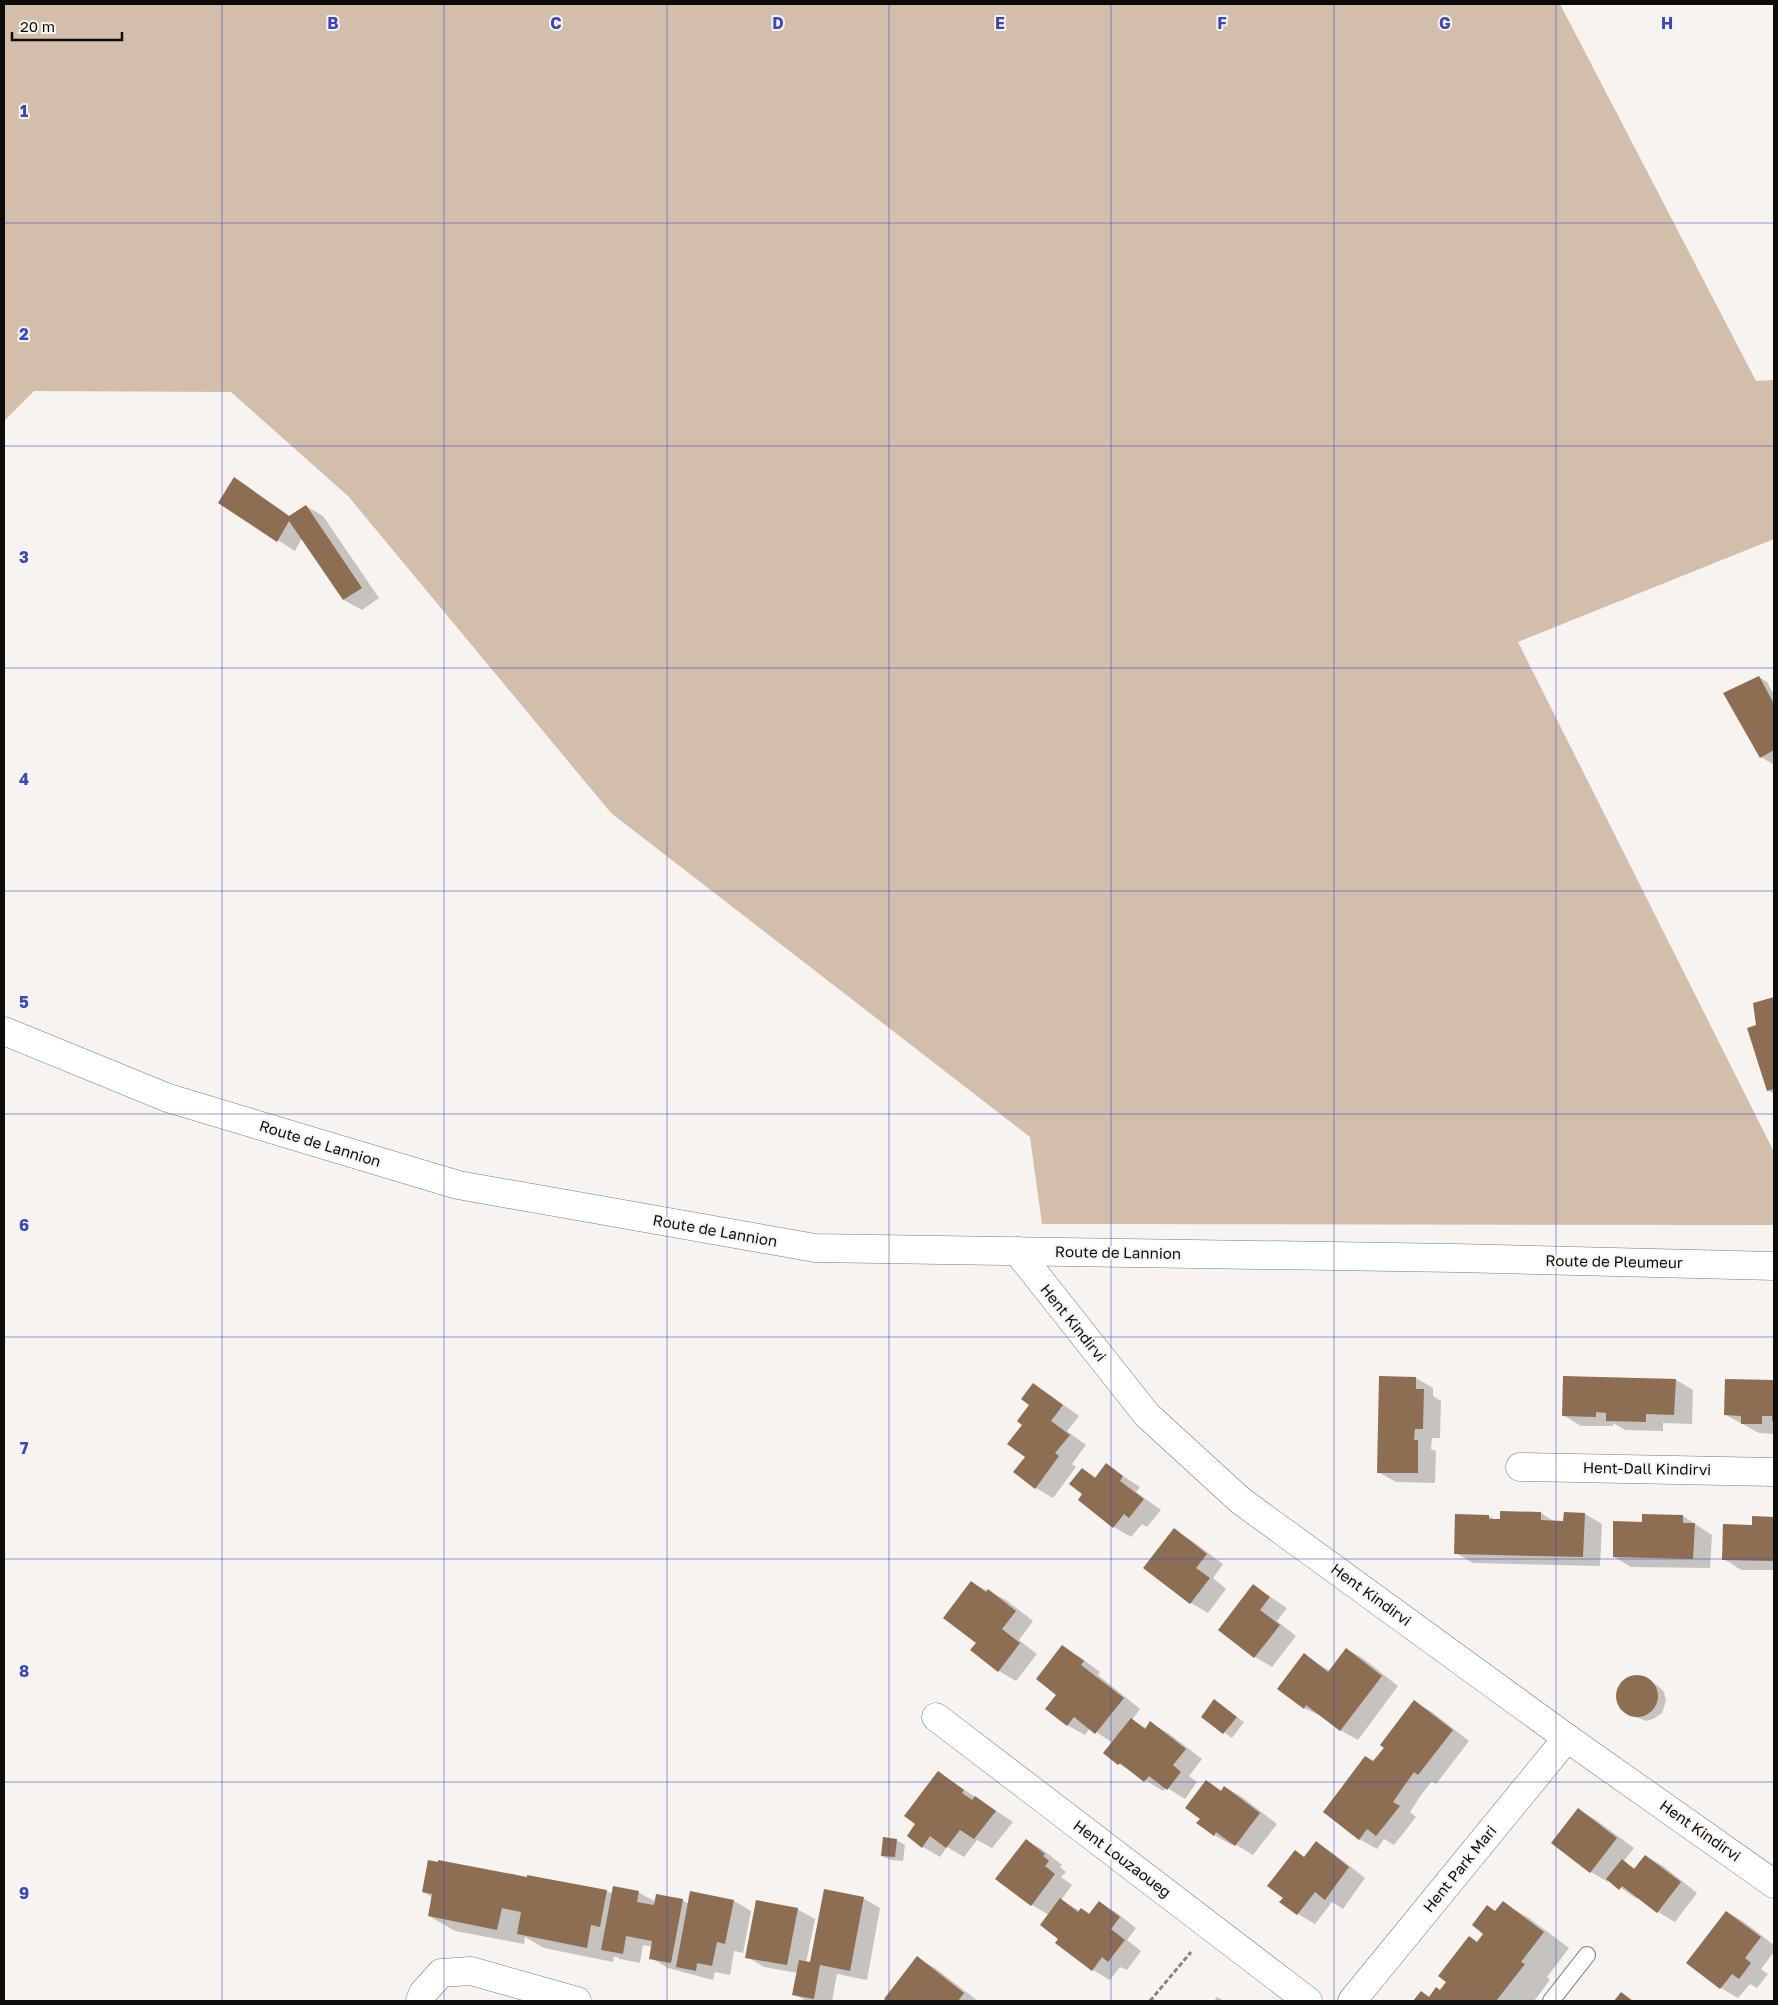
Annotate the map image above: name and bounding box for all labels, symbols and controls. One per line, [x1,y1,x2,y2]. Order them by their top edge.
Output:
scale bar [12,10,122,42]
text: B [327,13,339,33]
text: C [550,13,562,33]
text: D [772,13,784,33]
text: E [995,13,1005,33]
text: F [1217,13,1227,33]
text: G [1439,13,1451,33]
text: H [1661,13,1673,33]
text: 20 m [20,17,55,35]
text: 1 [20,101,28,121]
text: 2 [19,324,29,344]
text: 3 [19,547,29,567]
text: 4 [19,769,29,789]
text: 5 [19,992,29,1012]
street label: Route de Lannion [257,1116,383,1170]
street label: Route de Lannion [652,1210,779,1250]
text: 6 [19,1215,29,1235]
street label: Route de Lannion [1055,1242,1181,1262]
street label: Route de Pleumeur [1545,1251,1683,1271]
street label: Hent Kindirvi [1037,1280,1111,1365]
text: 7 [20,1438,29,1458]
street label: Hent-Dall Kindirvi [1583,1458,1711,1478]
street label: Hent Kindirvi [1328,1559,1415,1629]
text: 8 [19,1661,29,1681]
street label: Hent Kindirvi [1657,1796,1744,1865]
street label: Hent Louzaoueg [1070,1816,1175,1901]
street label: Hent Park Mari [1419,1821,1500,1915]
text: 9 [19,1883,29,1903]

